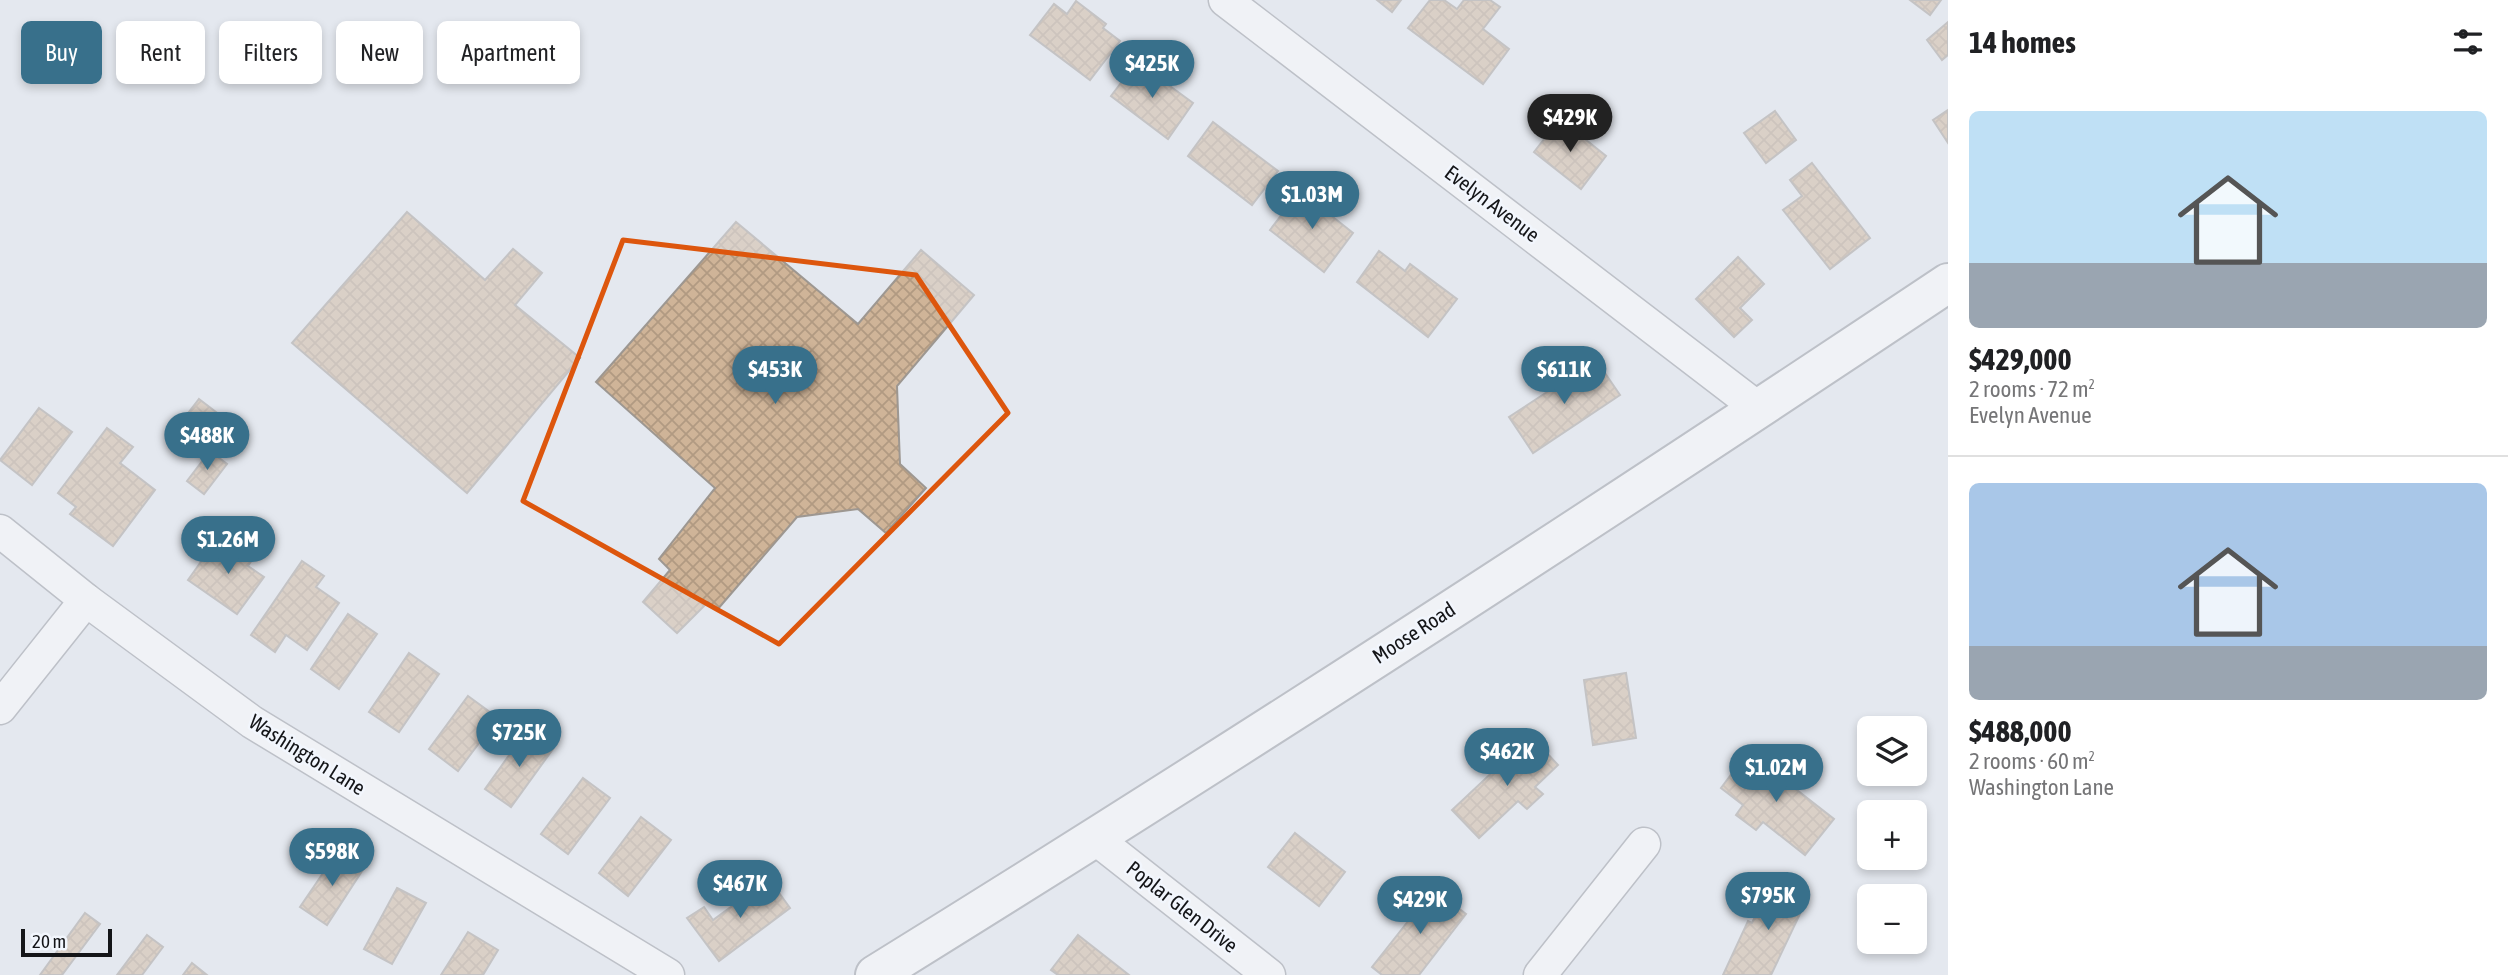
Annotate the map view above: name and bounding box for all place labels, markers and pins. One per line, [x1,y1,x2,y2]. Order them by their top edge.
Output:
pin: $425K [1103,41,1201,100]
pin: $429K [1521,94,1619,154]
pin: $1.03M [1255,172,1369,231]
pin: $453K [726,346,824,406]
pin: $611K [1515,346,1613,406]
pin: $488K [158,412,256,472]
pin: $1.26M [171,516,285,576]
pin: $725K [470,710,568,769]
pin: $462K [1458,728,1556,788]
pin: $1.02M [1719,744,1833,804]
pin: $598K [283,828,381,888]
pin: $467K [691,860,789,920]
pin: $795K [1719,872,1817,932]
pin: $429K [1371,876,1469,936]

